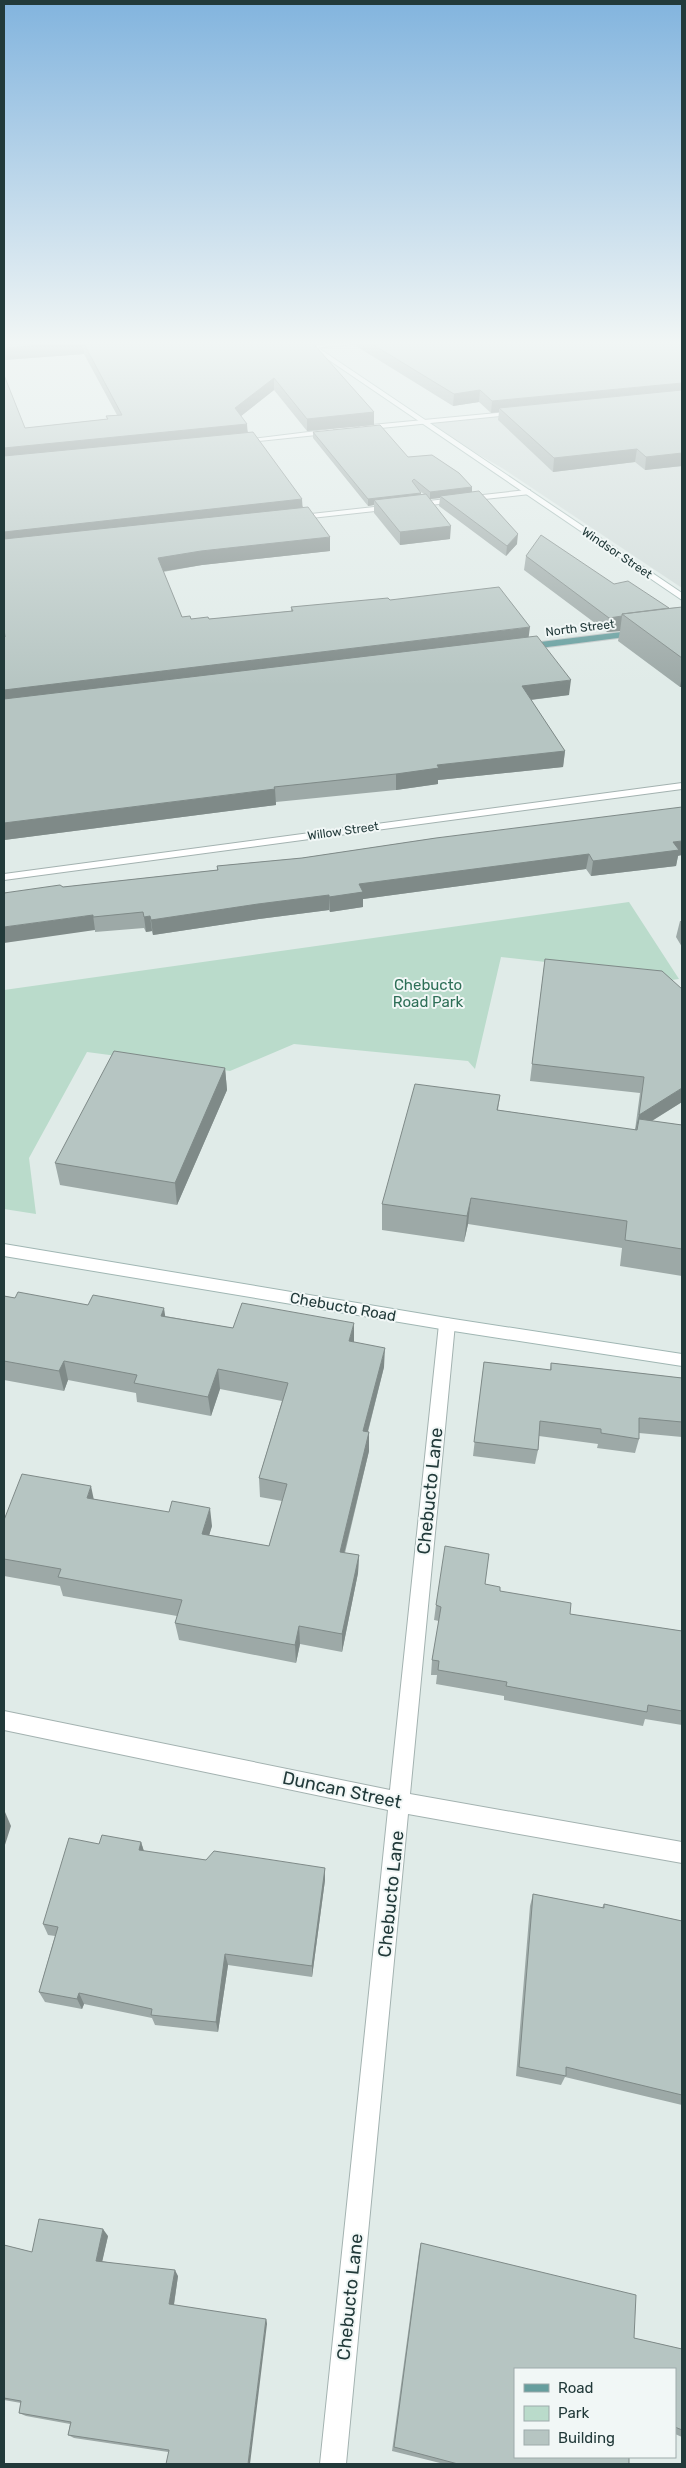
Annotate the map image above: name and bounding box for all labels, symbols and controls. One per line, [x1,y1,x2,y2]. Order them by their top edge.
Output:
street label: Windsor Street [579,524,655,582]
street label: North Street [545,617,616,639]
street label: Willow Street [306,819,380,843]
park label: Chebucto Road Park [393,976,463,1011]
street label: Chebucto Road [289,1289,397,1325]
street label: Chebucto Lane [412,1427,448,1555]
street label: Duncan Street [280,1767,404,1813]
street label: Chebucto Lane [373,1830,409,1958]
street label: Chebucto Lane [332,2233,368,2361]
legend [514,2368,676,2458]
text: Road [558,2379,594,2397]
text: Park [558,2404,589,2422]
text: Building [558,2429,615,2447]

